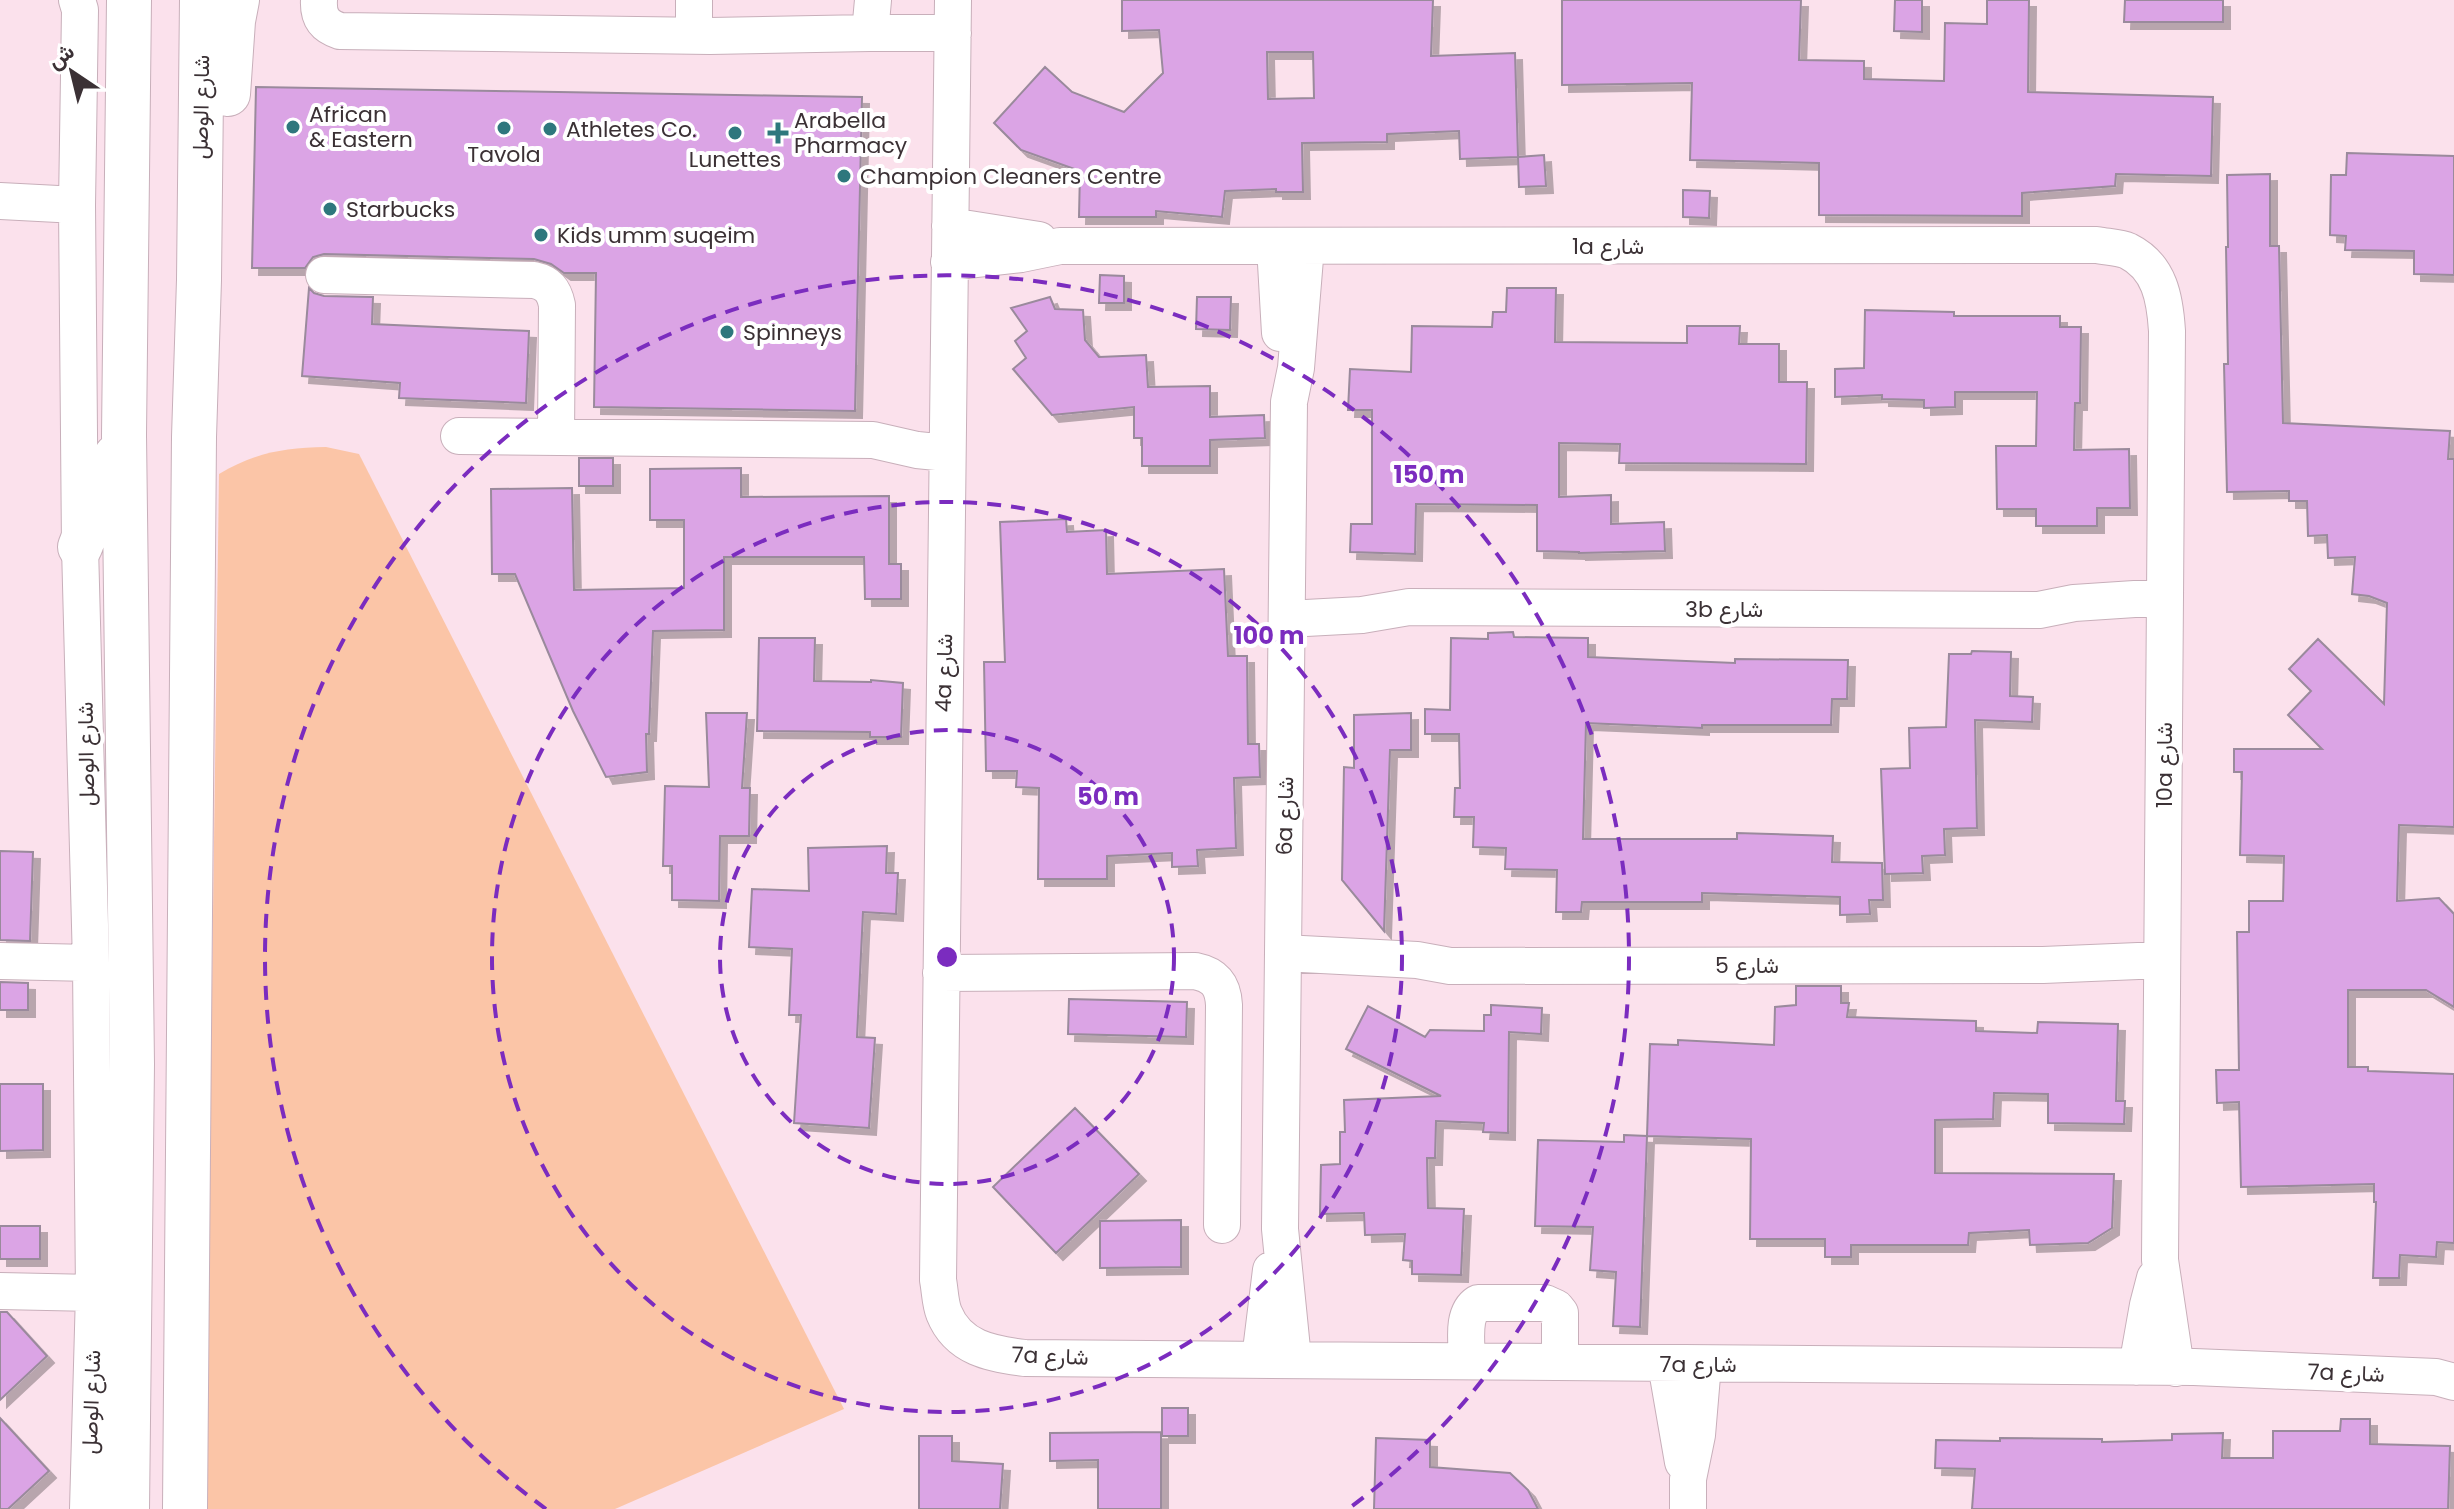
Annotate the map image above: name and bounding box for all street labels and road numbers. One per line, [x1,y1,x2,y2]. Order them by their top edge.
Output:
street label: شارع الوصل [185,54,217,160]
street label: 1a شارع [1572,231,1644,262]
street label: 3b شارع [1685,594,1763,625]
street label: 4a شارع [928,633,960,713]
street label: شارع الوصل [70,701,102,807]
street label: 10a شارع [2149,722,2180,808]
street label: 6a شارع [1269,776,1301,856]
street label: شارع 5 [1715,950,1779,981]
street label: 7a شارع [1011,1339,1089,1373]
street label: شارع الوصل [74,1349,108,1455]
street label: 7a شارع [1659,1349,1737,1380]
street label: 7a شارع [2307,1356,2385,1390]

